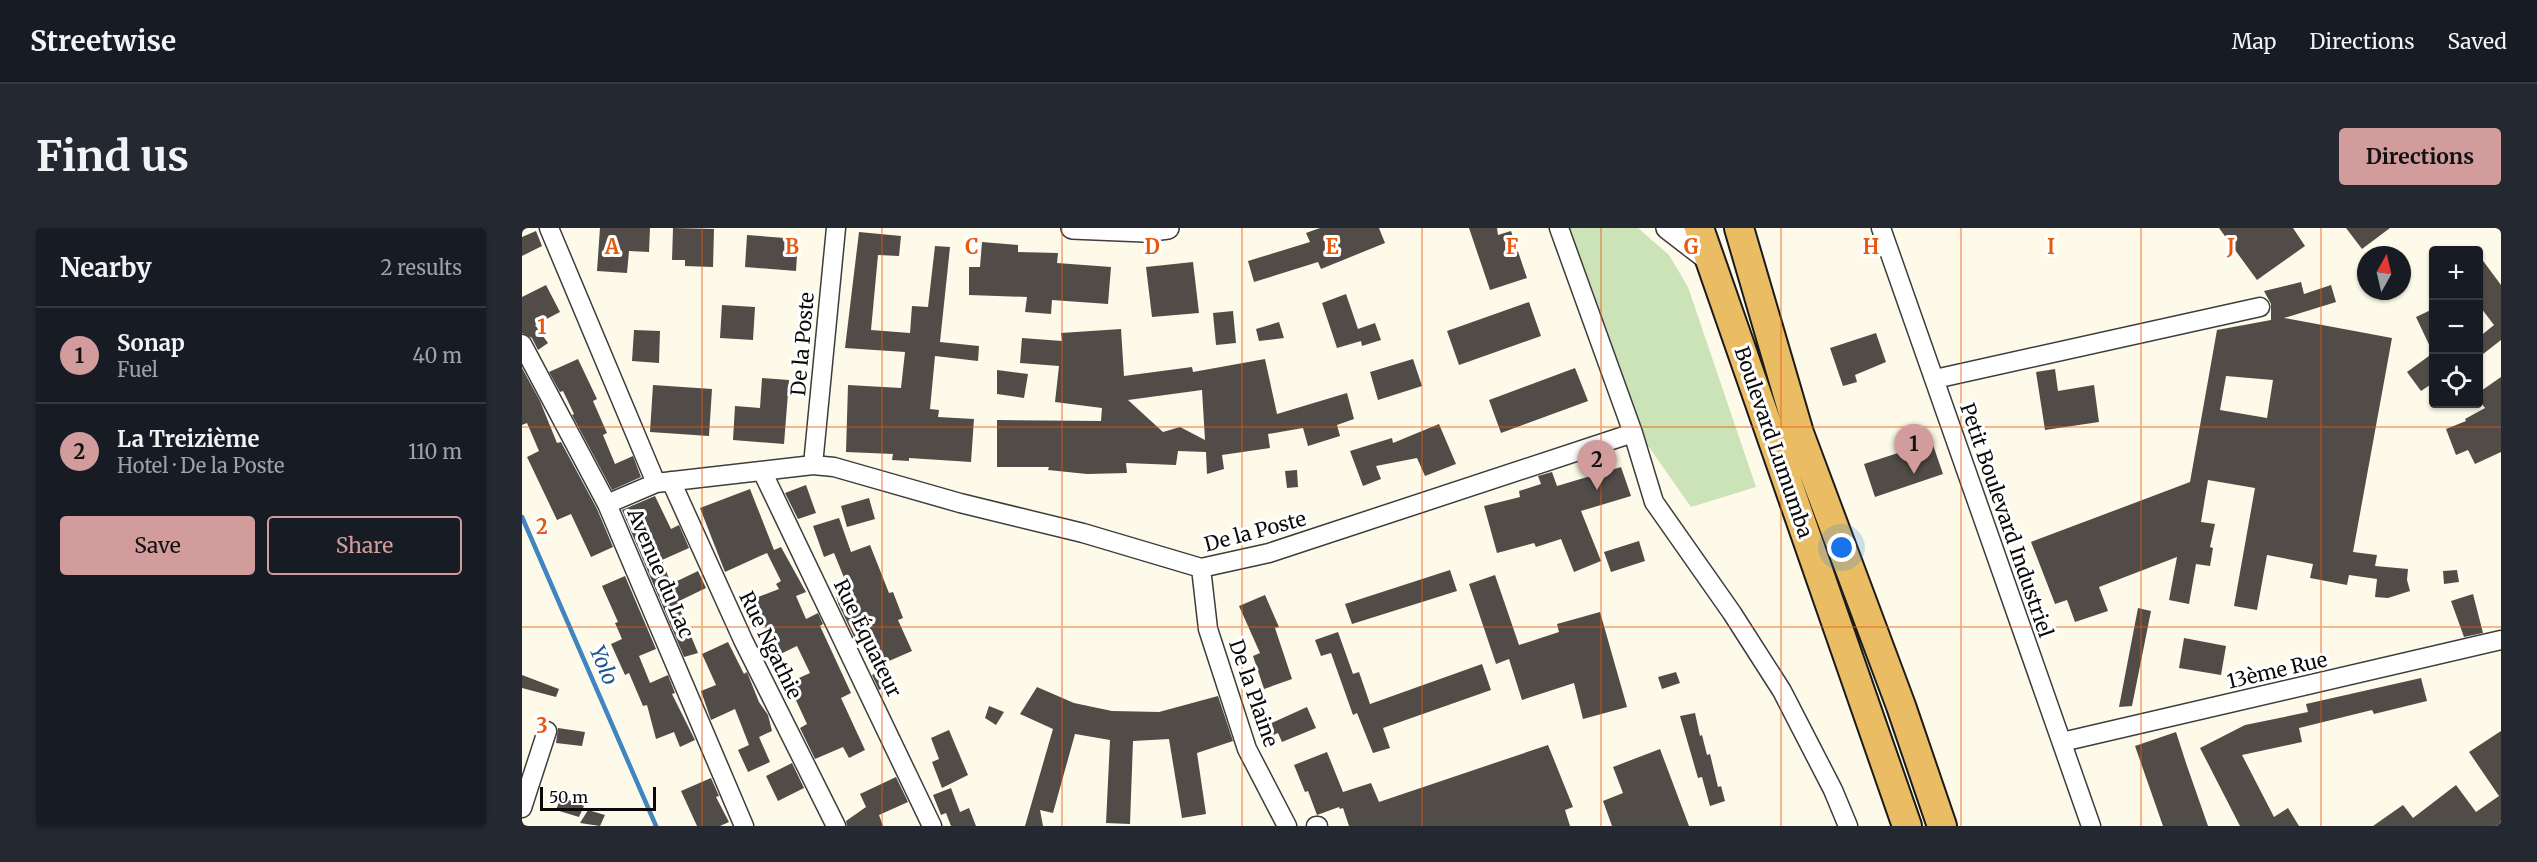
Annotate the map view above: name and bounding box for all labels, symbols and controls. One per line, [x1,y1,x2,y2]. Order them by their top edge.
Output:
text: Streetwise [30,23,176,59]
text: Map [2232,28,2276,55]
text: Directions [2309,28,2414,55]
text: Saved [2447,28,2507,55]
button: Directions [2339,128,2501,185]
text: Find us [36,130,189,182]
text: A [604,234,620,259]
text: B [785,234,799,259]
text: C [965,234,979,259]
text: D [1144,234,1160,259]
text: E [1325,234,1339,259]
text: F [1506,234,1519,259]
text: G [1684,234,1699,259]
text: H [1863,234,1879,259]
text: I [2047,234,2055,259]
text: J [2226,234,2235,259]
north arrow [2357,246,2411,300]
map controls [2429,246,2483,408]
button: + [2429,246,2483,300]
text: Nearby [60,251,152,284]
text: 2 results [380,255,462,280]
street label: De la Poste [785,291,819,397]
button: − [2429,300,2483,354]
text: 1 [537,314,547,339]
text: Sonap [117,329,185,357]
text: 1 [75,343,84,368]
text: 40 m [412,343,462,368]
street label: Boulevard Lumumba [1729,343,1819,541]
button: locate [2429,354,2483,408]
text: Fuel [117,357,158,382]
street label: Petit Boulevard Industriel [1955,399,2059,641]
pin: 1 [1894,424,1934,474]
text: La Treizième [117,425,259,453]
text: 2 [74,439,85,464]
text: 110 m [408,439,462,464]
pin: 2 [1578,440,1616,490]
text: Hotel · De la Poste [117,453,284,478]
street label: Avenue du Lac [622,504,699,641]
street label: De la Poste [1201,505,1309,557]
text: 2 [536,514,548,539]
button: Save [60,516,255,575]
button: Share [267,516,462,575]
your location [1827,533,1856,562]
street label: Rue Équateur [829,574,909,701]
street label: Rue Ngathie [734,587,808,703]
street label: De la Plaine [1224,636,1284,750]
water label: Yolo [584,641,624,689]
street label: 13ème Rue [2225,646,2329,694]
text: 3 [536,713,548,738]
scale bar [540,784,656,812]
text: 50 m [549,787,588,807]

